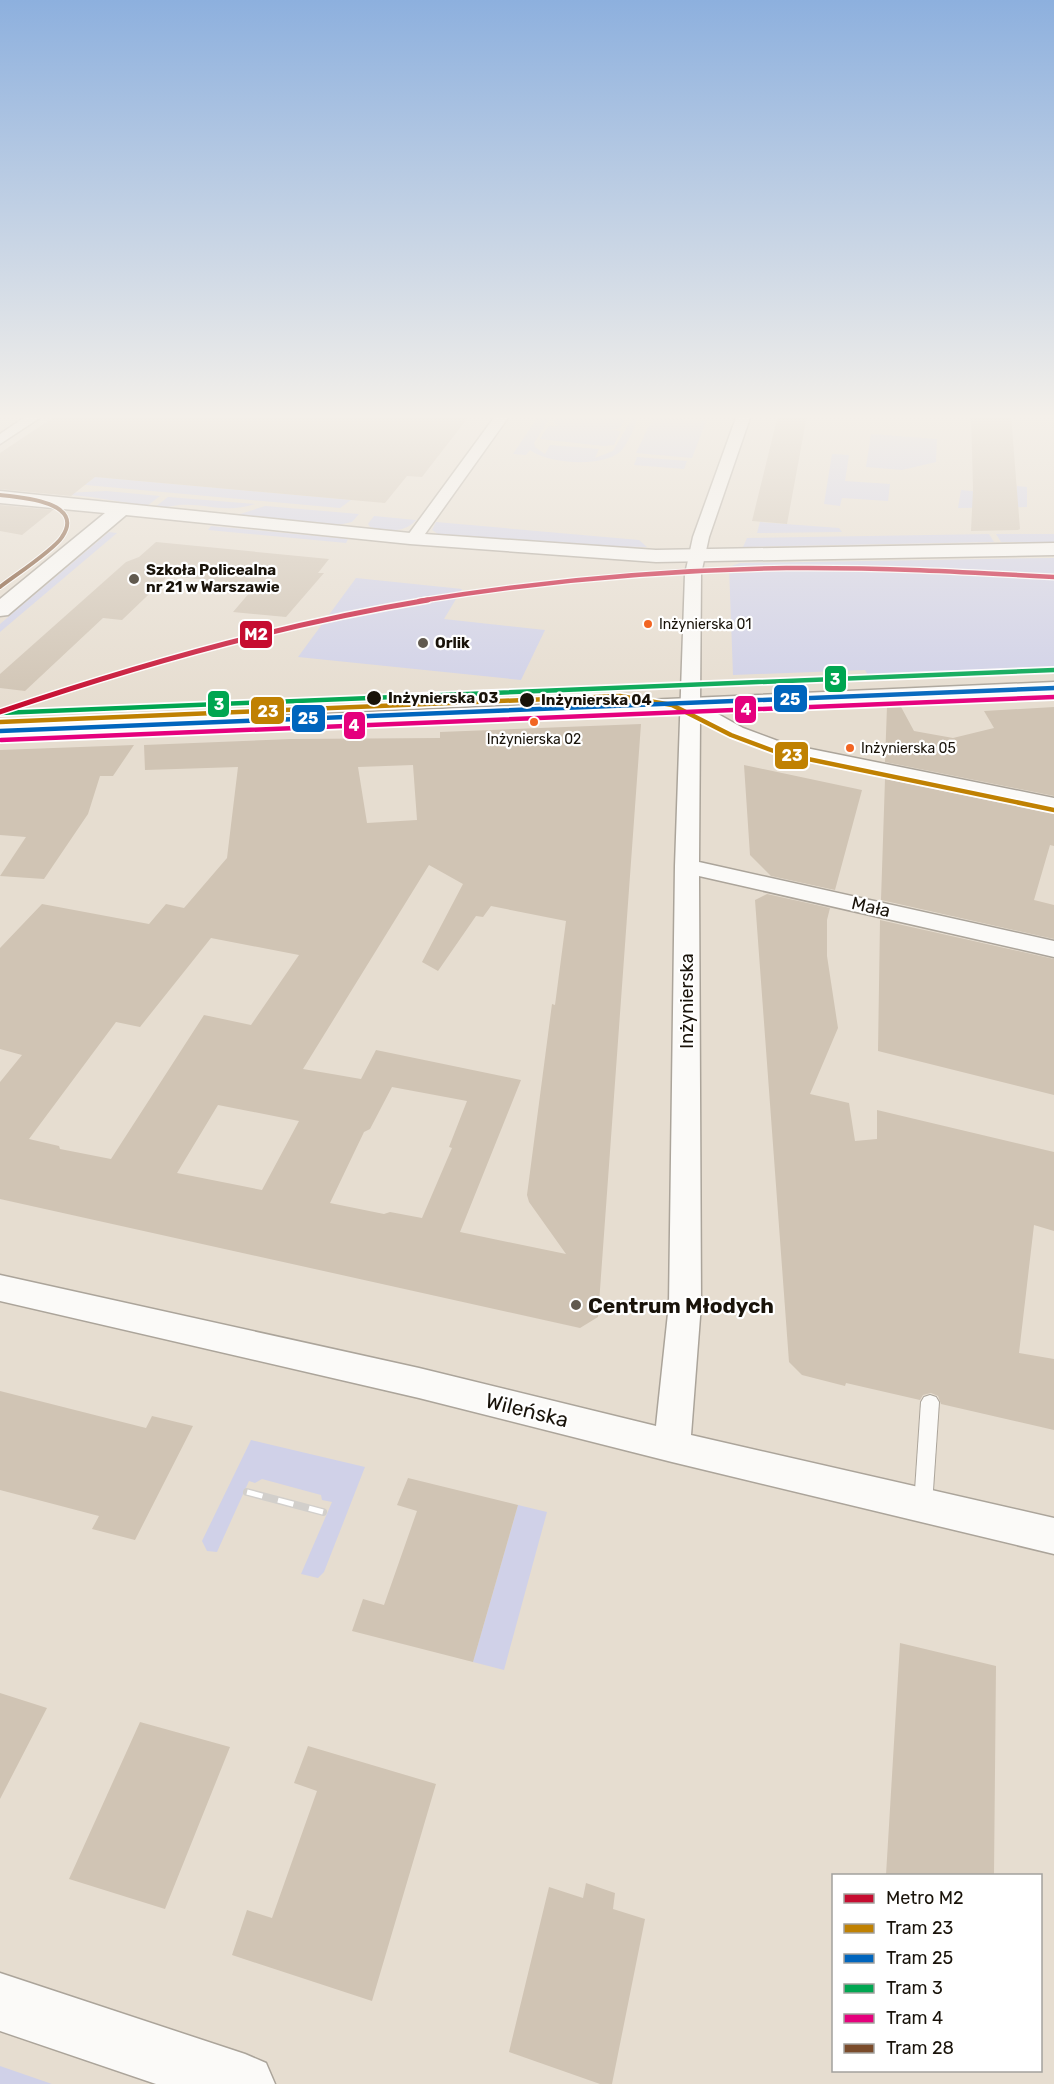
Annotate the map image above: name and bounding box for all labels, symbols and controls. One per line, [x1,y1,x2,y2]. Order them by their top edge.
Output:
place label: Szkoła Policealna nr 21 w Warszawie [146,561,280,596]
marker: Szkoła Policealna nr 21 w Warszawie [127,572,141,586]
place label: Inżynierska 01 [659,616,751,633]
marker: Inżynierska 01 [642,618,654,630]
line badge: M2 [239,620,273,649]
text: M2 [244,625,268,644]
place label: Orlik [435,634,470,652]
marker: Orlik [416,636,430,650]
line badge: 3 [824,665,847,693]
text: 3 [830,670,840,689]
line badge: 25 [773,684,808,713]
marker: Inżynierska 03 [365,689,383,707]
place label: Inżynierska 03 [388,689,498,707]
line badge: 3 [207,690,230,718]
text: 25 [780,690,800,709]
marker: Inżynierska 04 [518,691,536,709]
place label: Inżynierska 04 [541,691,652,709]
text: 3 [214,695,224,714]
line badge: 4 [734,695,757,724]
line badge: 23 [250,696,285,725]
text: 4 [741,700,752,719]
text: 23 [258,702,278,721]
line badge: 25 [291,704,326,733]
text: 25 [298,709,318,728]
line badge: 4 [343,711,366,740]
text: 4 [349,716,360,735]
marker: Inżynierska 02 [528,716,540,728]
place label: Inżynierska 02 [487,731,581,748]
place label: Inżynierska 05 [861,740,956,757]
line badge: 23 [774,741,809,770]
marker: Inżynierska 05 [844,742,856,754]
text: 23 [782,746,802,765]
street label: Mała [849,892,893,922]
street label: Inżynierska [676,953,698,1049]
place label: Centrum Młodych [588,1293,774,1318]
marker: Centrum Młodych [569,1298,583,1312]
street label: Wileńska [483,1388,571,1432]
legend [832,1874,1042,2072]
text: Metro M2 [886,1887,964,1909]
text: Tram 23 [886,1917,953,1939]
text: Tram 25 [886,1947,953,1969]
text: Tram 3 [886,1977,943,1999]
text: Tram 4 [886,2007,943,2029]
text: Tram 28 [886,2037,954,2059]

